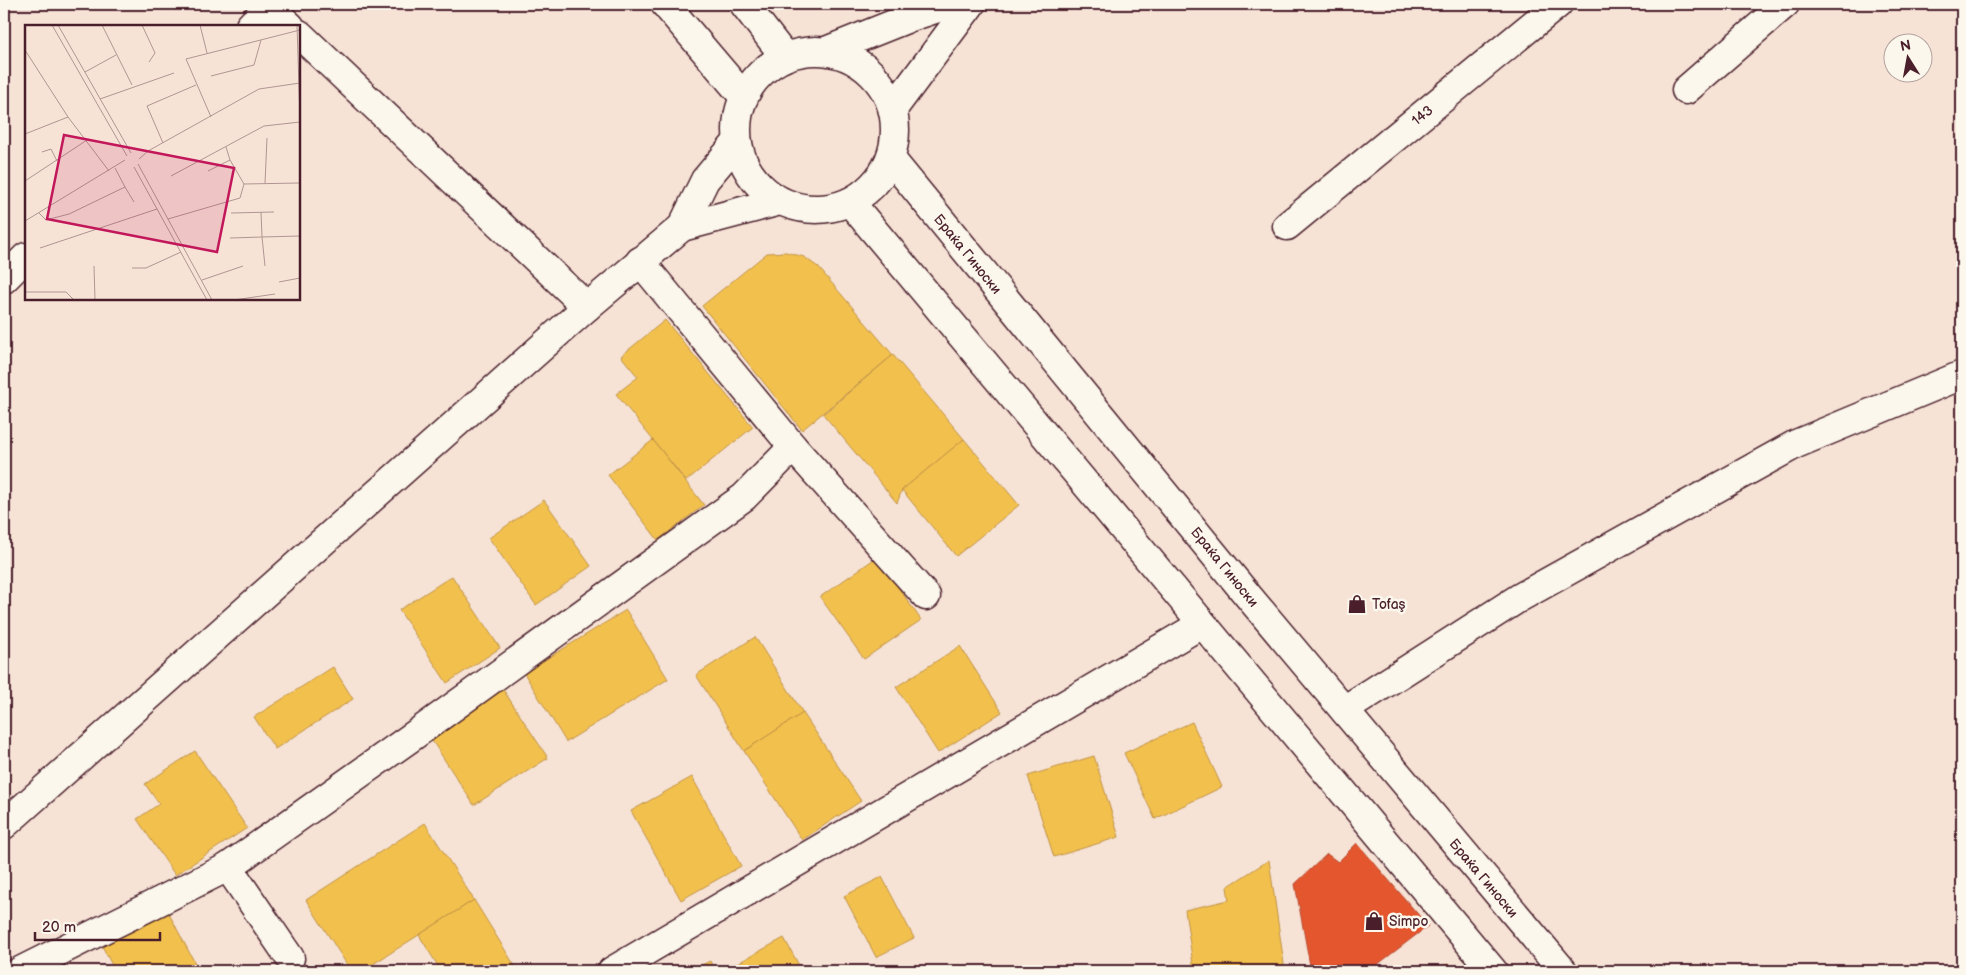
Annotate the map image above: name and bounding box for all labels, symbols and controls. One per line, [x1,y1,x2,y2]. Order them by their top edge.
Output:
inset map [25,25,300,300]
north arrow [1884,32,1934,82]
text: N [1899,36,1912,55]
street label: 143 [1408,102,1436,129]
street label: Браќа Гиноски [930,211,1005,298]
street label: Браќа Гиноски [1187,524,1262,611]
shop icon: Tofaş [1346,593,1368,615]
place label: Tofaş [1372,596,1406,613]
street label: Браќа Гиноски [1446,835,1522,921]
scale bar [35,910,160,942]
shop icon: Simpo [1363,910,1385,932]
place label: Simpo [1389,913,1428,930]
text: 20 m [42,918,76,937]

